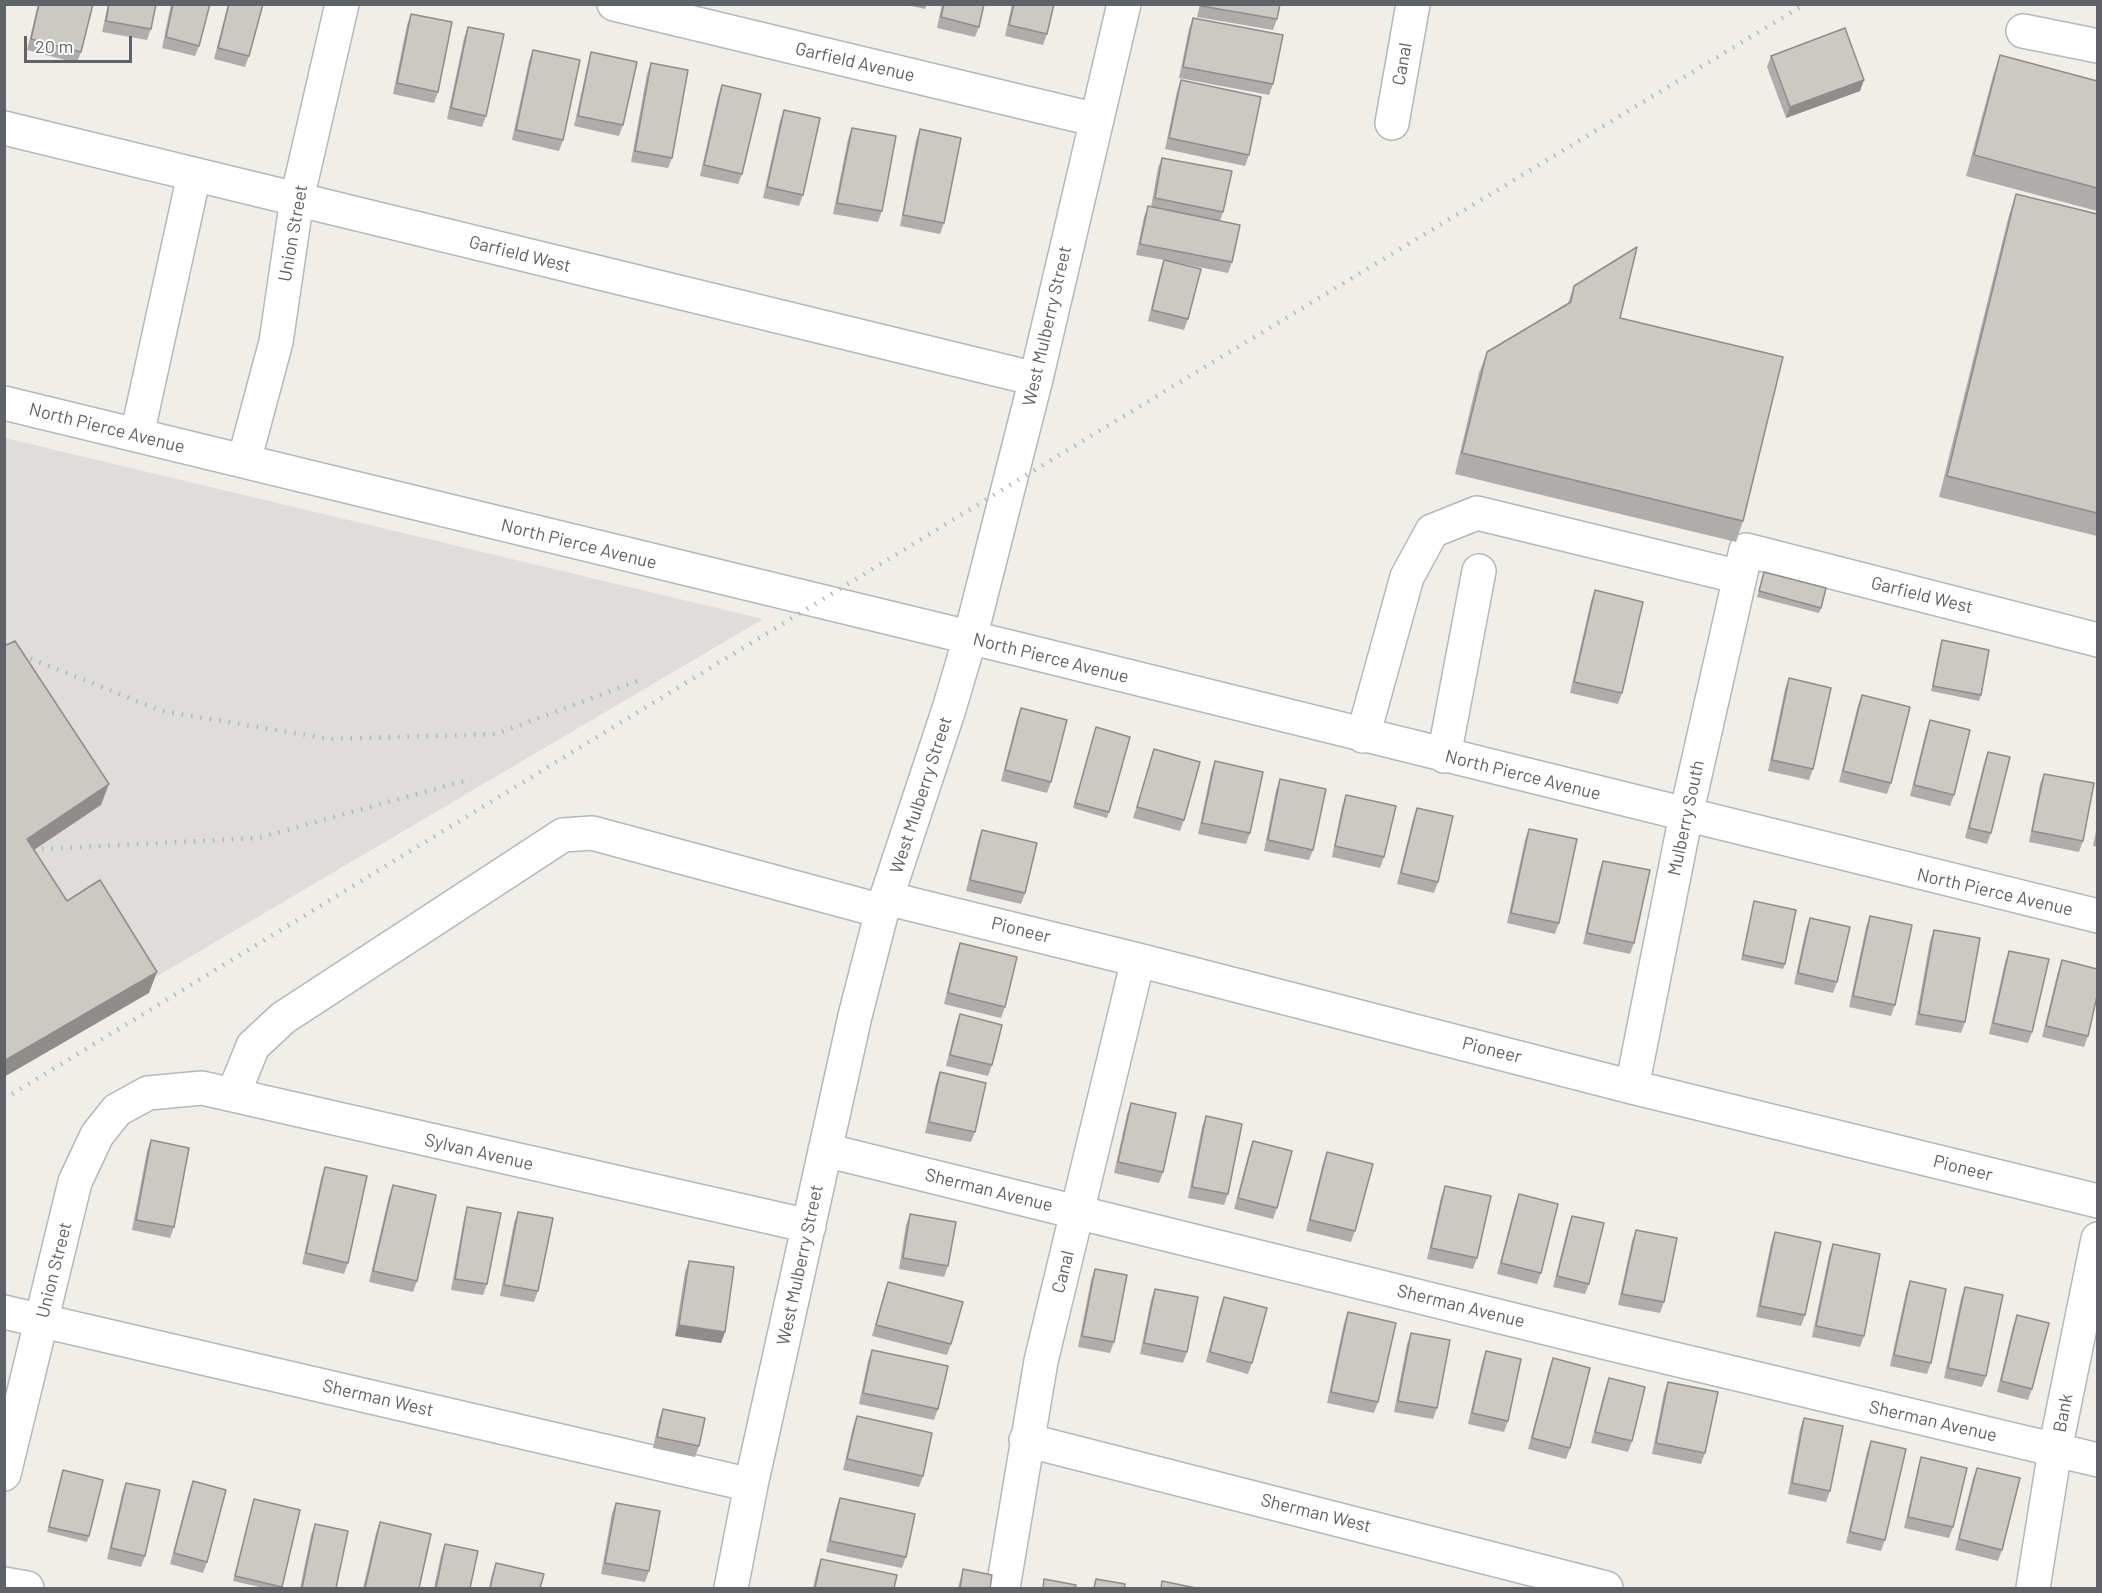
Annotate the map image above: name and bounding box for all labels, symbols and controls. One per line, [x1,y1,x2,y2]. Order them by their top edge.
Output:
scale bar [27,24,135,62]
text: 20 m [35,35,73,57]
street label: Garfield Avenue [793,38,917,86]
street label: Canal [1388,41,1416,87]
street label: Union Street [274,183,312,283]
street label: Garfield West [467,231,573,277]
street label: West Mulberry Street [1018,244,1076,408]
street label: North Pierce Avenue [27,398,187,458]
street label: North Pierce Avenue [499,514,659,574]
street label: Garfield West [1869,572,1975,618]
street label: North Pierce Avenue [971,628,1131,688]
street label: West Mulberry Street [885,714,957,876]
street label: North Pierce Avenue [1443,745,1603,805]
street label: Mulberry South [1663,758,1709,878]
street label: North Pierce Avenue [1915,864,2075,920]
street label: Pioneer [989,912,1053,948]
street label: Pioneer [1460,1032,1524,1068]
street label: Sylvan Avenue [422,1129,536,1175]
street label: Pioneer [1931,1150,1995,1186]
street label: Sherman Avenue [923,1164,1055,1216]
street label: West Mulberry Street [772,1183,828,1347]
street label: Union Street [32,1220,76,1320]
street label: Canal [1047,1249,1079,1295]
street label: Sherman Avenue [1395,1280,1527,1332]
street label: Sherman West [320,1375,436,1421]
street label: Bank [2049,1392,2077,1434]
street label: Sherman Avenue [1867,1396,1999,1446]
street label: Sherman West [1258,1489,1374,1537]

